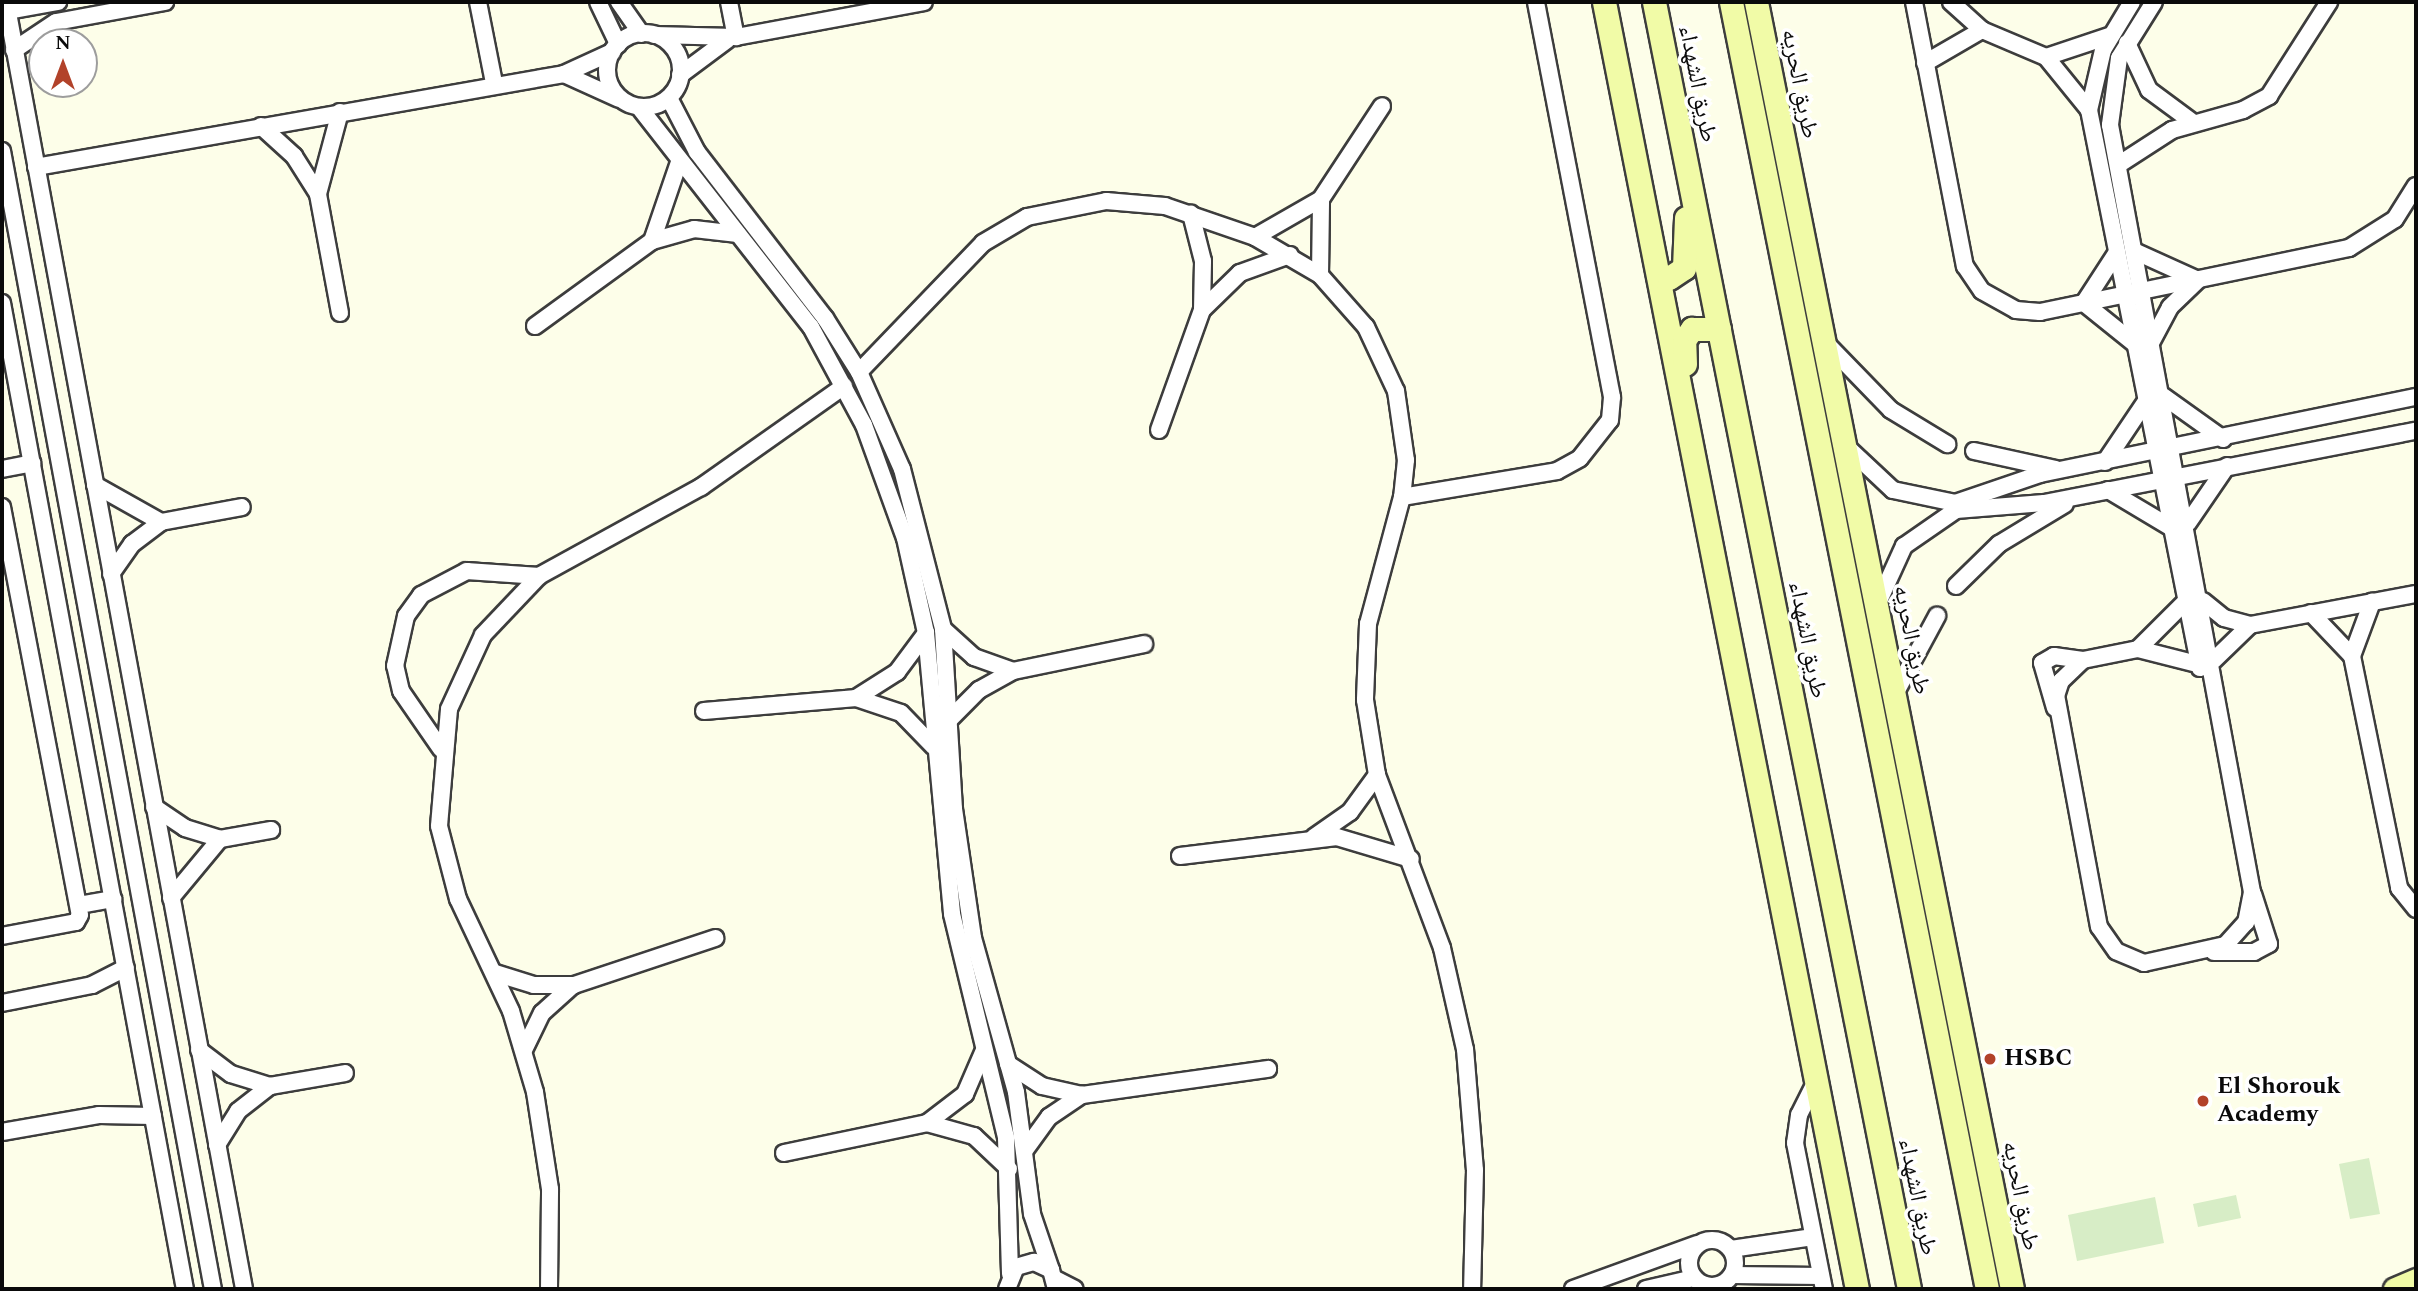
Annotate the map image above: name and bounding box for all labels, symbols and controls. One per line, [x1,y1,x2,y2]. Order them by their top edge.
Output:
street label: طريق الشهداء [1672,23,1722,145]
street label: طريق الحريه [1774,27,1824,141]
north arrow [28,28,98,98]
text: N [55,29,71,58]
street label: طريق الشهداء [1782,579,1832,701]
street label: طريق الحريه [1886,583,1936,697]
place label: HSBC [2004,1045,2072,1073]
marker: HSBC [1982,1051,1998,1067]
place label: El Shorouk Academy [2217,1073,2341,1129]
marker: El Shorouk Academy [2195,1093,2211,1109]
street label: طريق الشهداء [1892,1136,1942,1258]
street label: طريق الحريه [1995,1139,2045,1253]

